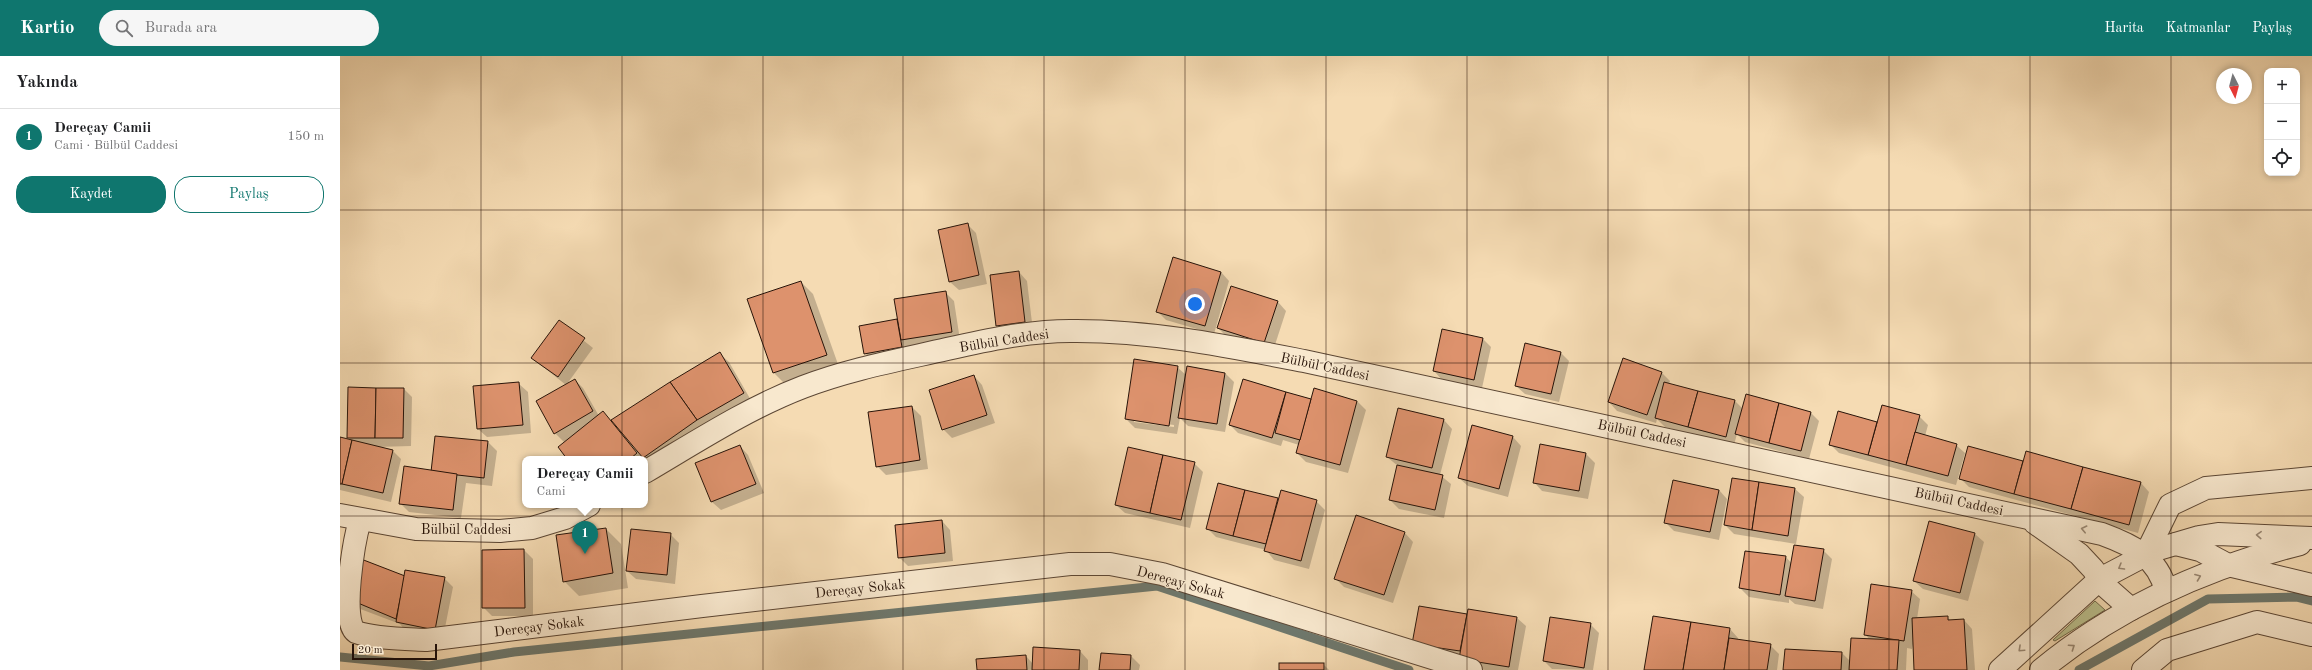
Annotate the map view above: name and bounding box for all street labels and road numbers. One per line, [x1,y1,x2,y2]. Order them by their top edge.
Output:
street label: Bülbül Caddesi [958,327,1050,355]
street label: Bülbül Caddesi [1279,351,1371,383]
street label: Bülbül Caddesi [1596,418,1688,450]
street label: Bülbül Caddesi [1913,486,2005,518]
street label: Bülbül Caddesi [421,523,511,537]
street label: Dereçay Sokak [1135,564,1226,601]
street label: Dereçay Sokak [814,577,906,601]
street label: Dereçay Sokak [493,615,585,639]

